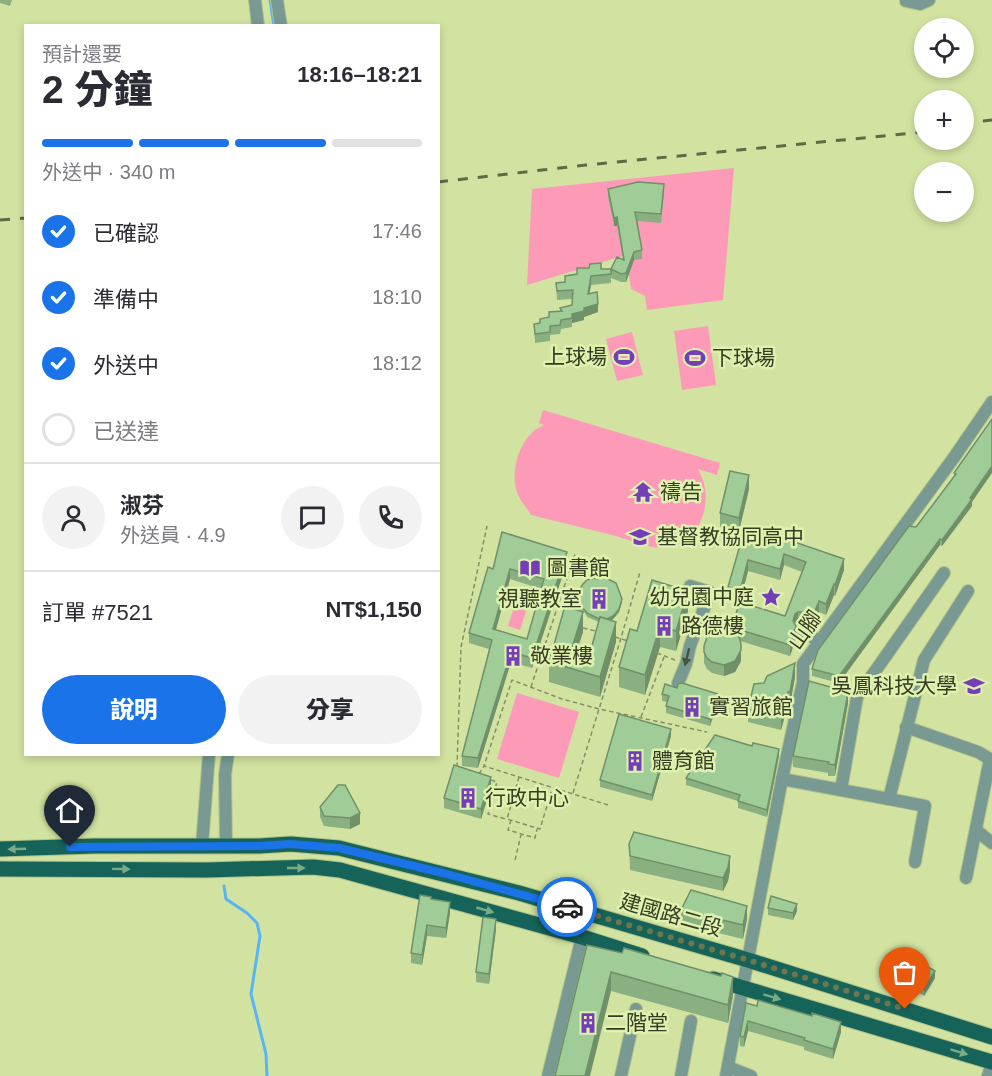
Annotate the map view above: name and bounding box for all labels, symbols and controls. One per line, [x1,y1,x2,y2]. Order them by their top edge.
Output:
map controls [914,18,974,222]
button: locate [914,18,974,78]
text: 預計還要 [42,43,122,65]
text: 18:16–18:21 [297,62,422,87]
text: 2 分鐘 [42,68,153,111]
button: + [914,90,974,150]
text: 外送中 · 340 m [42,161,175,183]
button: − [914,162,974,222]
icon: check [42,215,75,248]
text: 17:46 [372,220,422,242]
text: 已確認 [93,221,159,246]
icon: check [42,281,75,314]
text: 18:10 [372,286,422,308]
text: 準備中 [93,287,159,312]
place label: 上球場 [544,345,607,368]
sports icon: 上球場 [612,345,636,369]
sports icon: 下球場 [683,346,707,370]
place label: 下球場 [712,346,775,369]
icon: check [42,347,75,380]
text: 18:12 [372,352,422,374]
text: 外送中 [93,353,159,378]
text: 已送達 [93,419,159,444]
temple icon: 禱告 [631,480,655,504]
place label: 禱告 [660,480,702,503]
button: person [42,486,105,549]
button: chat [281,486,344,549]
button: phone [359,486,422,549]
text: 淑芬 [120,493,164,518]
text: 外送員 · 4.9 [120,524,226,546]
school or university icon: 基督教協同高中 [628,525,652,549]
place label: 基督教協同高中 [657,525,804,548]
library icon: 圖書館 [518,556,542,580]
place label: 圖書館 [547,556,610,579]
place label: 幼兒園中庭 [649,585,754,608]
place icon: 幼兒園中庭 [759,585,783,609]
place label: 視聽教室 [498,587,582,610]
building icon: 視聽教室 [587,587,611,611]
text: NT$1,150 [325,597,422,622]
text: 訂單 #7521 [42,600,153,625]
street label: 山腳 [783,606,826,654]
building icon: 路德樓 [652,614,676,638]
place label: 路德樓 [681,614,744,637]
building icon: 敬業樓 [501,644,525,668]
place label: 敬業樓 [530,644,593,667]
one-way arrow [681,648,691,667]
place label: 吳鳳科技大學 [831,674,957,697]
school or university icon: 吳鳳科技大學 [962,674,986,698]
button: 說明 [42,675,226,744]
button: 分享 [238,675,422,744]
building icon: 實習旅館 [680,695,704,719]
place label: 實習旅館 [709,695,793,718]
building icon: 體育館 [623,749,647,773]
place label: 體育館 [652,749,715,772]
pin [44,785,95,847]
building icon: 行政中心 [456,786,480,810]
place label: 行政中心 [485,786,569,809]
icon: home [53,794,86,827]
one-way arrow [8,844,27,853]
one-way arrow [286,863,305,872]
one-way arrow [112,865,131,874]
courier [537,877,597,937]
street label: 建國路二段 [618,889,725,940]
icon: car [551,891,584,924]
one-way arrow [476,906,494,915]
pin [879,947,930,1009]
icon: bag [888,956,921,989]
one-way arrow [763,993,781,1002]
building icon: 二階堂 [576,1011,600,1035]
place label: 二階堂 [605,1011,668,1034]
one-way arrow [950,1048,968,1057]

